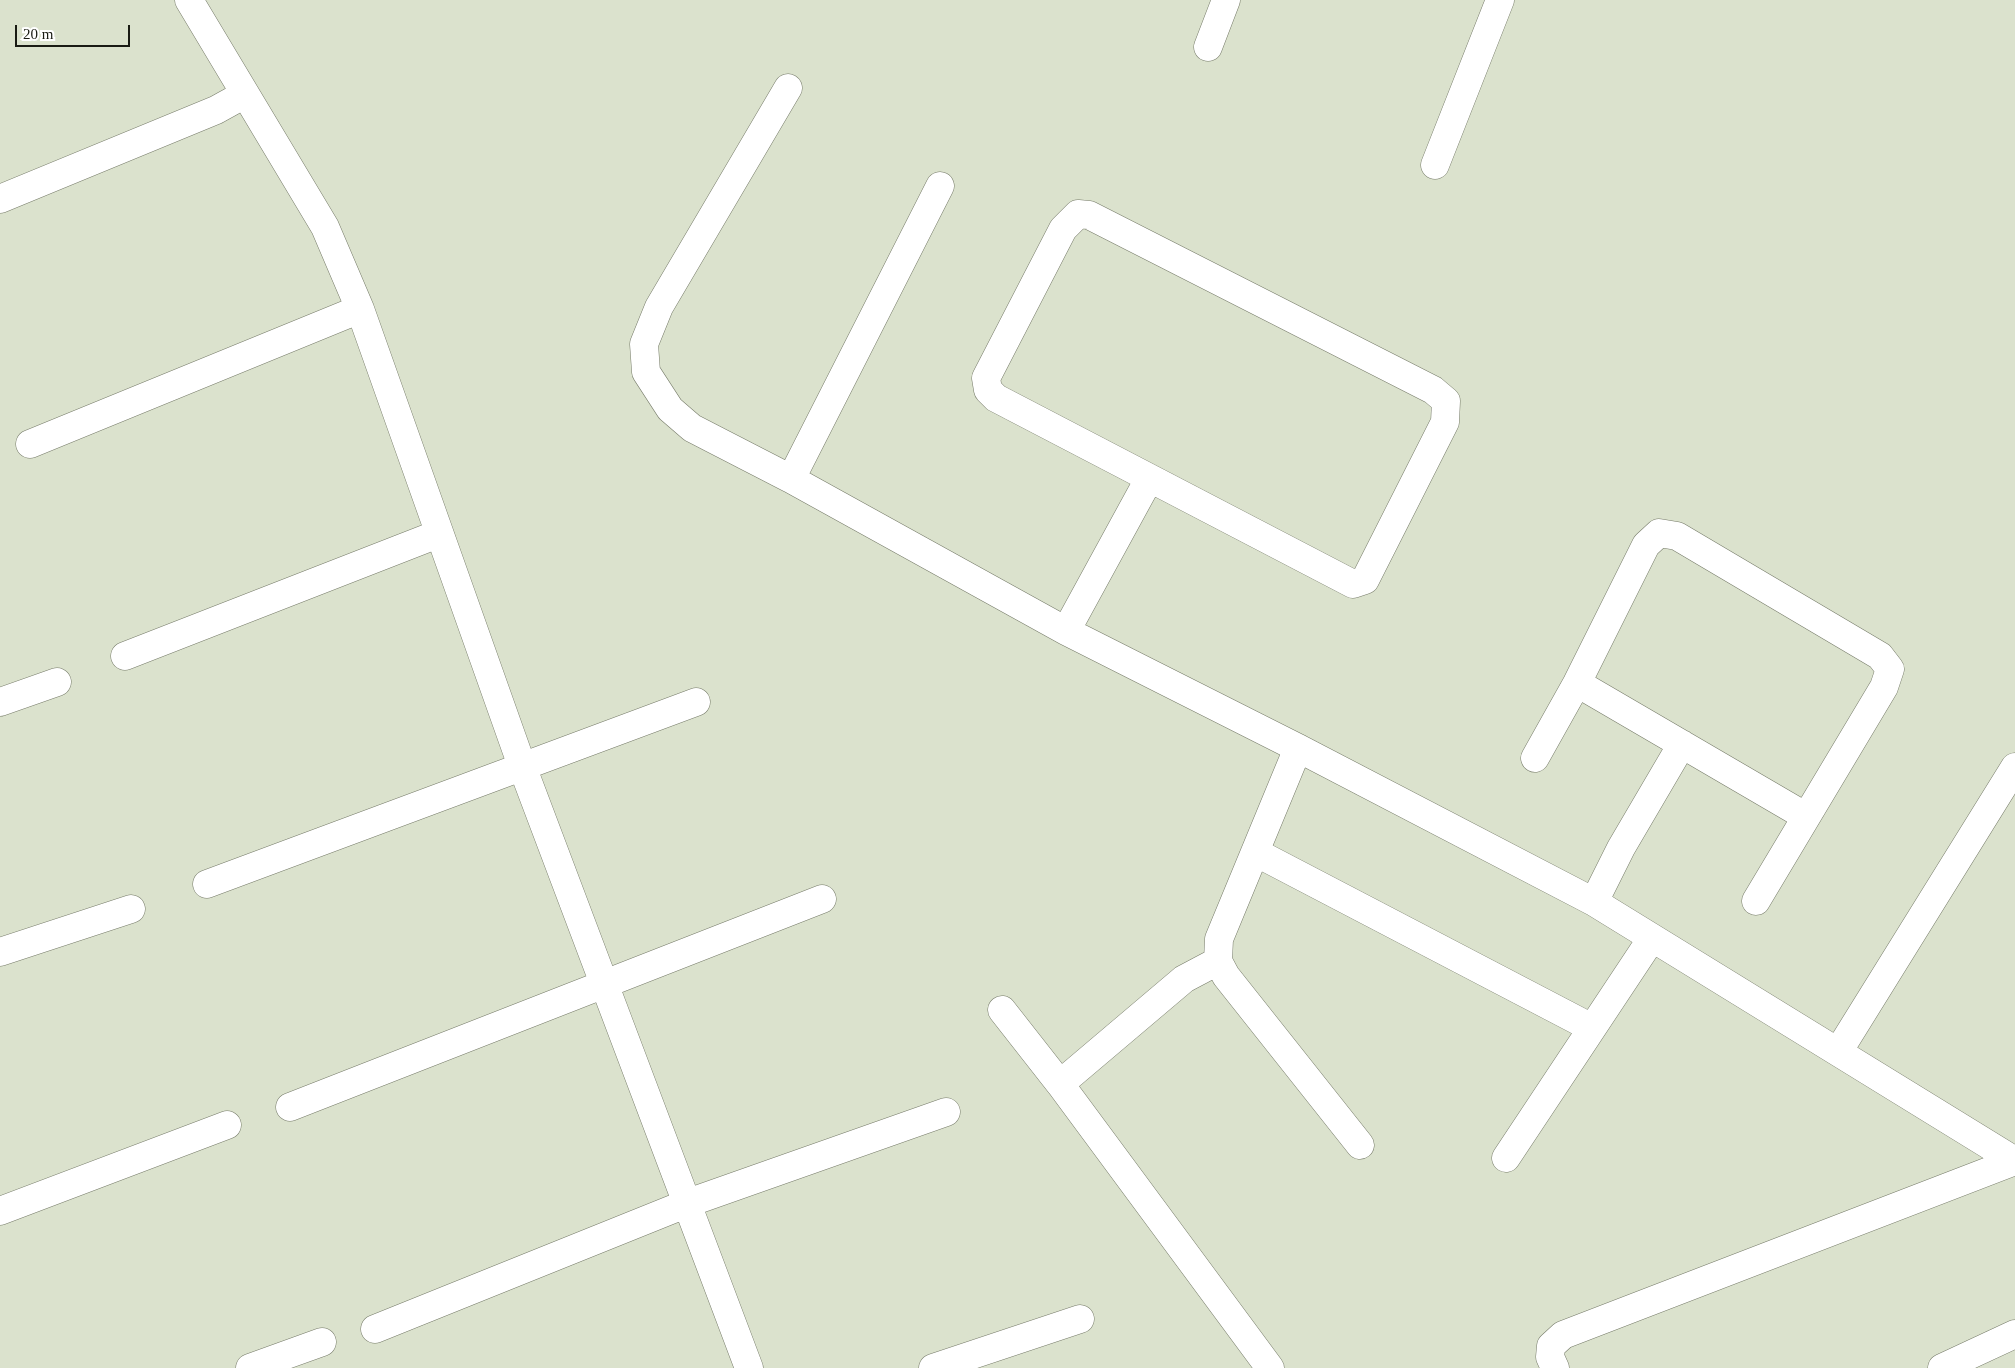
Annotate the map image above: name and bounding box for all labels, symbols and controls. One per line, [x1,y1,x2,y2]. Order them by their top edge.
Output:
scale bar [18,15,132,47]
text: 20 m [23,26,53,42]

